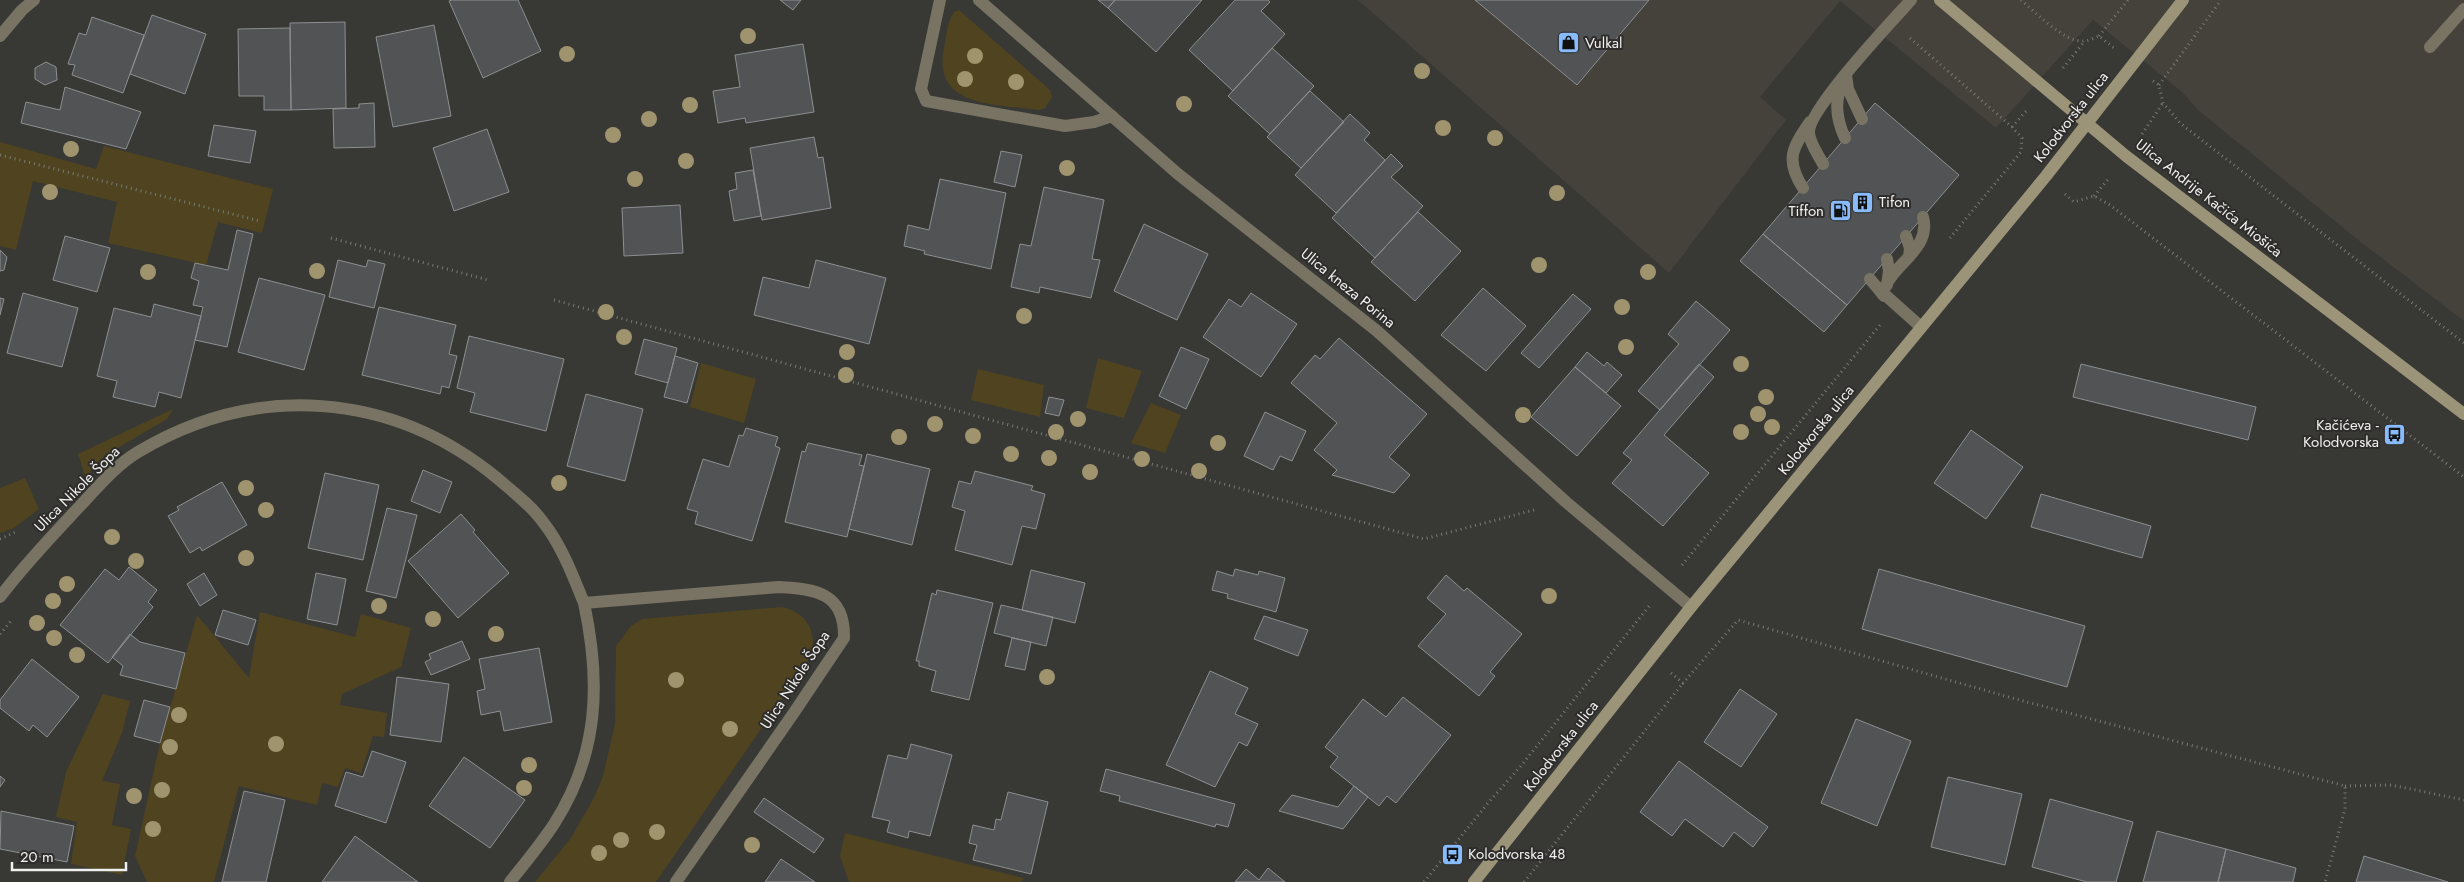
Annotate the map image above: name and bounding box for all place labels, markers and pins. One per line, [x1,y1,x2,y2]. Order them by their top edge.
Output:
shop icon: Vulkal [1557,31,1581,55]
place label: Vulkal [1585,32,1622,54]
building icon: Tifon [1851,190,1875,214]
place label: Tifon [1879,191,1910,213]
fuel station icon: Tiffon [1828,199,1852,223]
place label: Tiffon [1788,200,1824,222]
place label: Kačićeva - Kolodvorska [2303,414,2380,453]
bus stop icon: Kačićeva - Kolodvorska [2383,422,2407,446]
bus stop icon: Kolodvorska 48 [1440,842,1464,866]
place label: Kolodvorska 48 [1468,843,1565,865]

